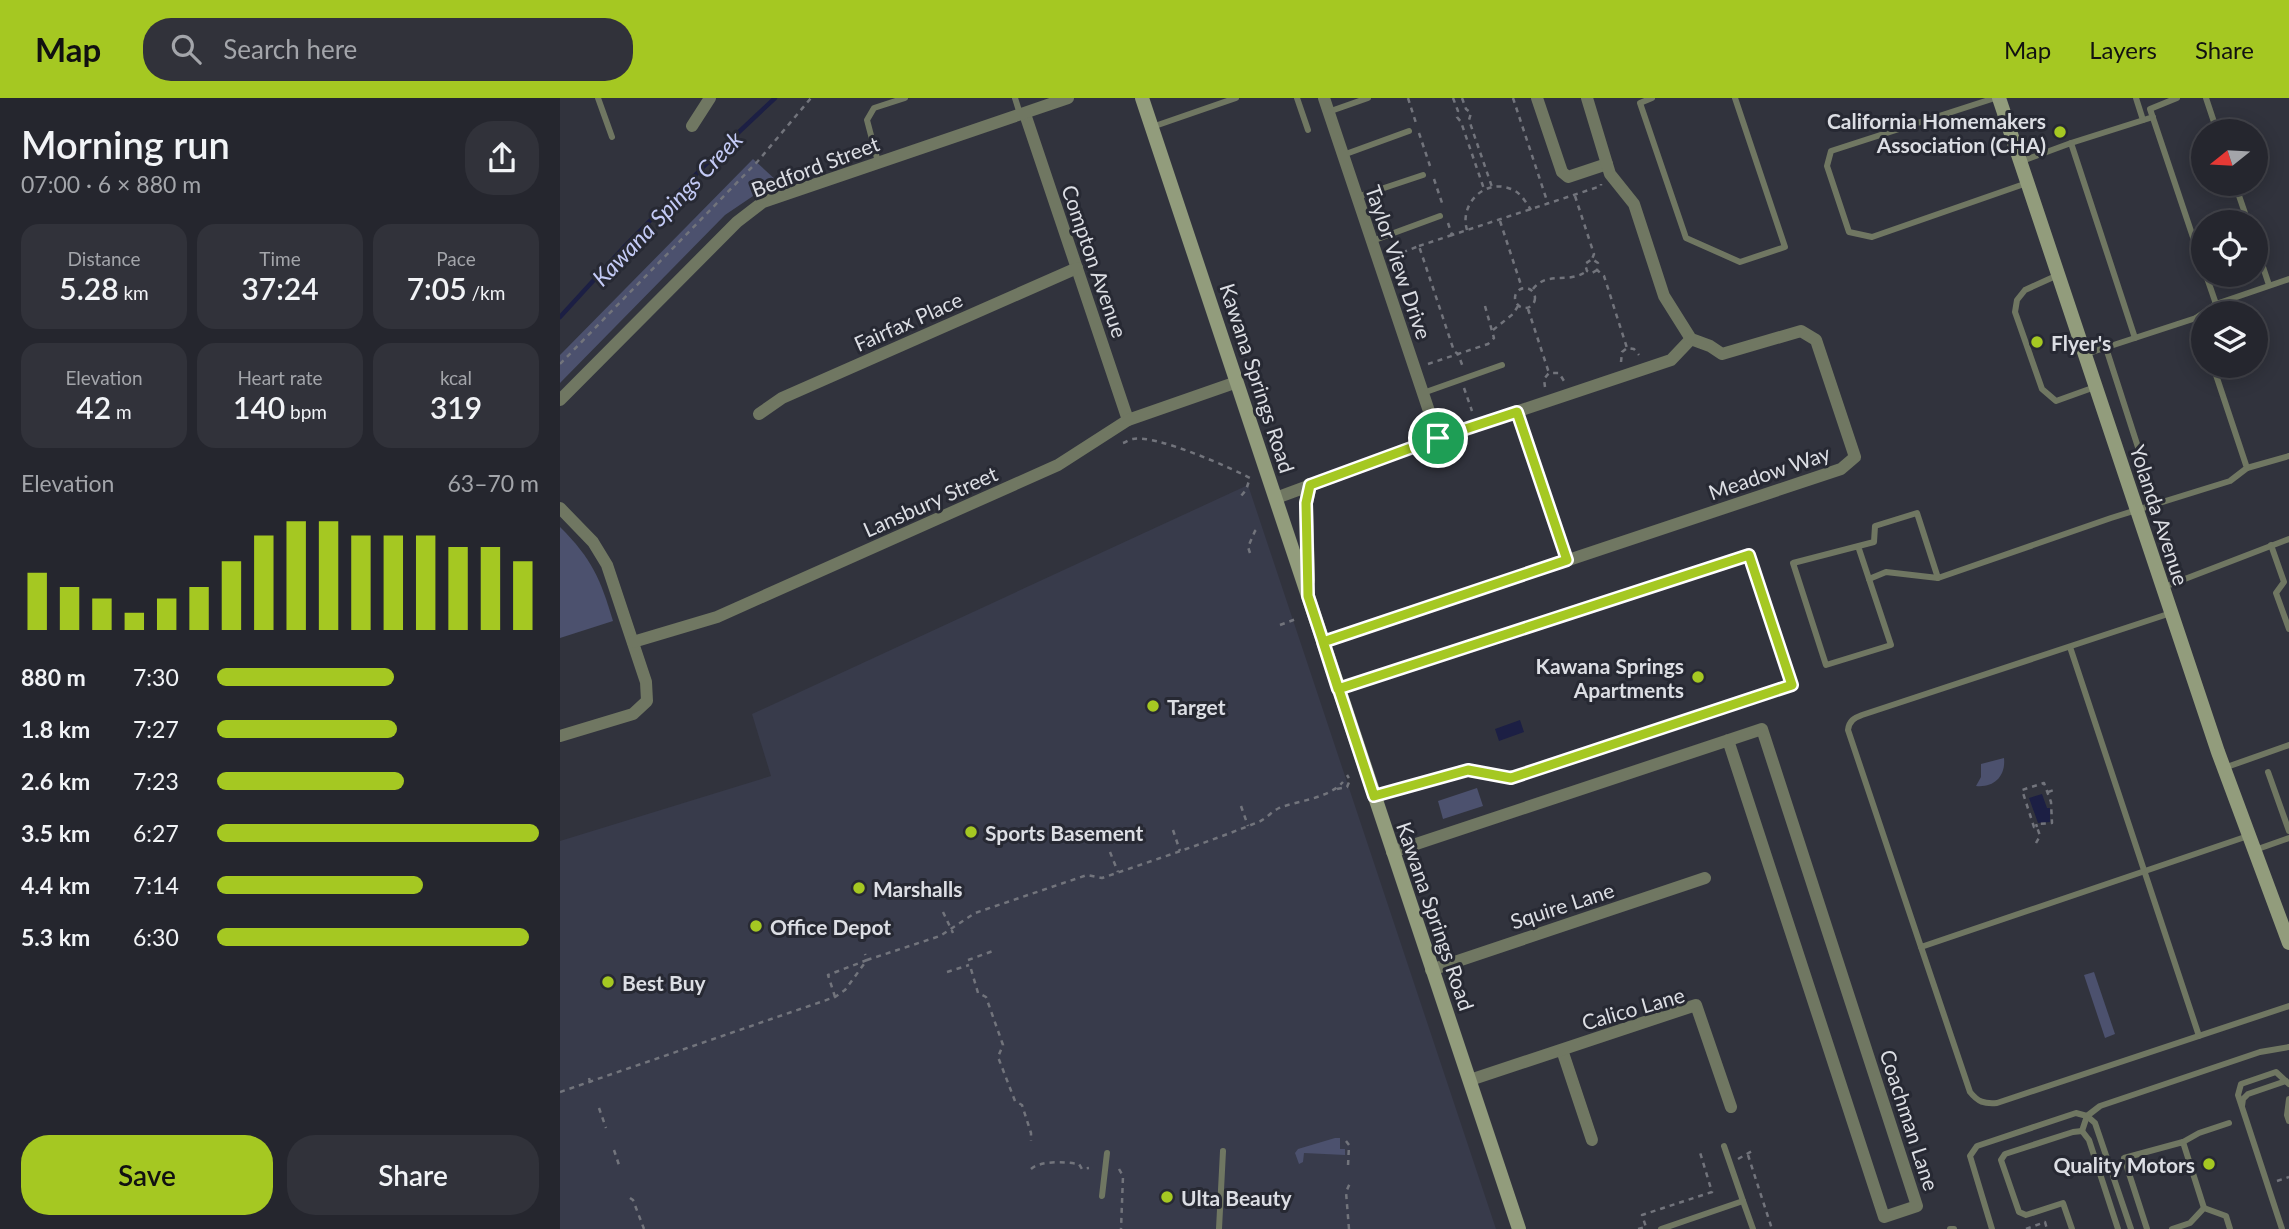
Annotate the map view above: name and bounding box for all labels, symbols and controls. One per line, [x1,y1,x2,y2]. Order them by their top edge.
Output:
search box [143,18,633,81]
text: Map [35,29,101,69]
icon: search [167,30,205,68]
text: Search here [223,33,357,65]
text: Map [2004,35,2051,64]
text: Layers [2089,35,2157,64]
text: Share [2195,35,2254,64]
place label: California Homemakers Association (CHA) [1827,108,2046,157]
north arrow [2191,119,2268,196]
map controls [2191,119,2268,378]
text: Morning run [21,121,230,167]
button: share [465,121,539,195]
water label: Kawana Spings Creek [586,124,749,291]
marker: California Homemakers Association (CHA) [2052,124,2068,140]
street label: Bedford Street [748,130,883,202]
text: 07:00 · 6 × 880 m [21,170,201,198]
street label: Compton Avenue [1057,181,1133,341]
street label: Taylor View Drive [1361,182,1437,342]
button: locate [2191,210,2268,287]
text: Distance [68,247,140,270]
text: Time [259,247,301,270]
text: Pace [436,247,476,270]
text: 5.28 [59,270,119,306]
text: 37:24 [241,270,319,306]
text: 7:05 [407,270,467,306]
street label: Kawana Springs Road [1216,280,1300,476]
text: km [119,281,149,304]
text: /km [467,281,505,304]
street label: Fairfax Place [850,286,966,356]
button: layers [2191,301,2268,378]
place label: Flyer's [2051,330,2111,355]
marker: Flyer's [2029,334,2045,350]
text: Elevation [65,366,143,389]
text: Heart rate [237,366,323,389]
text: kcal [440,366,472,389]
text: 42 [76,389,111,425]
text: 140 [233,389,285,425]
text: 319 [430,389,482,425]
text: m [111,400,132,423]
text: bpm [285,400,327,423]
pin [1408,408,1468,468]
icon: arrive [1419,419,1457,457]
street label: Meadow Way [1705,439,1833,504]
street label: Yolanda Avenue [2126,442,2194,588]
street label: Lansbury Street [859,460,1001,542]
text: Elevation [21,469,114,497]
text: 63–70 m [447,469,539,497]
place label: Kawana Springs Apartments [1536,653,1684,702]
text: 880 m [21,663,86,691]
text: 7:30 [133,663,179,691]
marker: Kawana Springs Apartments [1690,669,1706,685]
place label: Target [1167,694,1226,719]
marker: Target [1145,698,1161,714]
text: 1.8 km [21,715,90,743]
text: 7:27 [133,715,179,743]
text: 2.6 km [21,767,90,795]
text: 7:23 [133,767,179,795]
street label: Kawana Springs Road [1392,818,1480,1014]
text: 3.5 km [21,819,90,847]
text: 6:27 [133,819,179,847]
place label: Sports Basement [985,820,1144,845]
marker: Sports Basement [963,824,979,840]
text: 4.4 km [21,871,90,899]
text: 7:14 [133,871,179,899]
place label: Marshalls [873,876,962,901]
street label: Squire Lane [1507,876,1617,934]
marker: Marshalls [851,880,867,896]
place label: Office Depot [770,914,891,939]
marker: Office Depot [748,918,764,934]
text: 5.3 km [21,923,90,951]
text: 6:30 [133,923,179,951]
place label: Best Buy [622,970,707,995]
marker: Best Buy [600,974,616,990]
street label: Calico Lane [1579,981,1687,1035]
street label: Coachman Lane [1875,1046,1945,1194]
button: Save [21,1135,273,1215]
button: Share [287,1135,539,1215]
place label: Quality Motors [2053,1152,2195,1177]
marker: Quality Motors [2201,1156,2217,1172]
place label: Ulta Beauty [1181,1185,1292,1210]
marker: Ulta Beauty [1159,1189,1175,1205]

